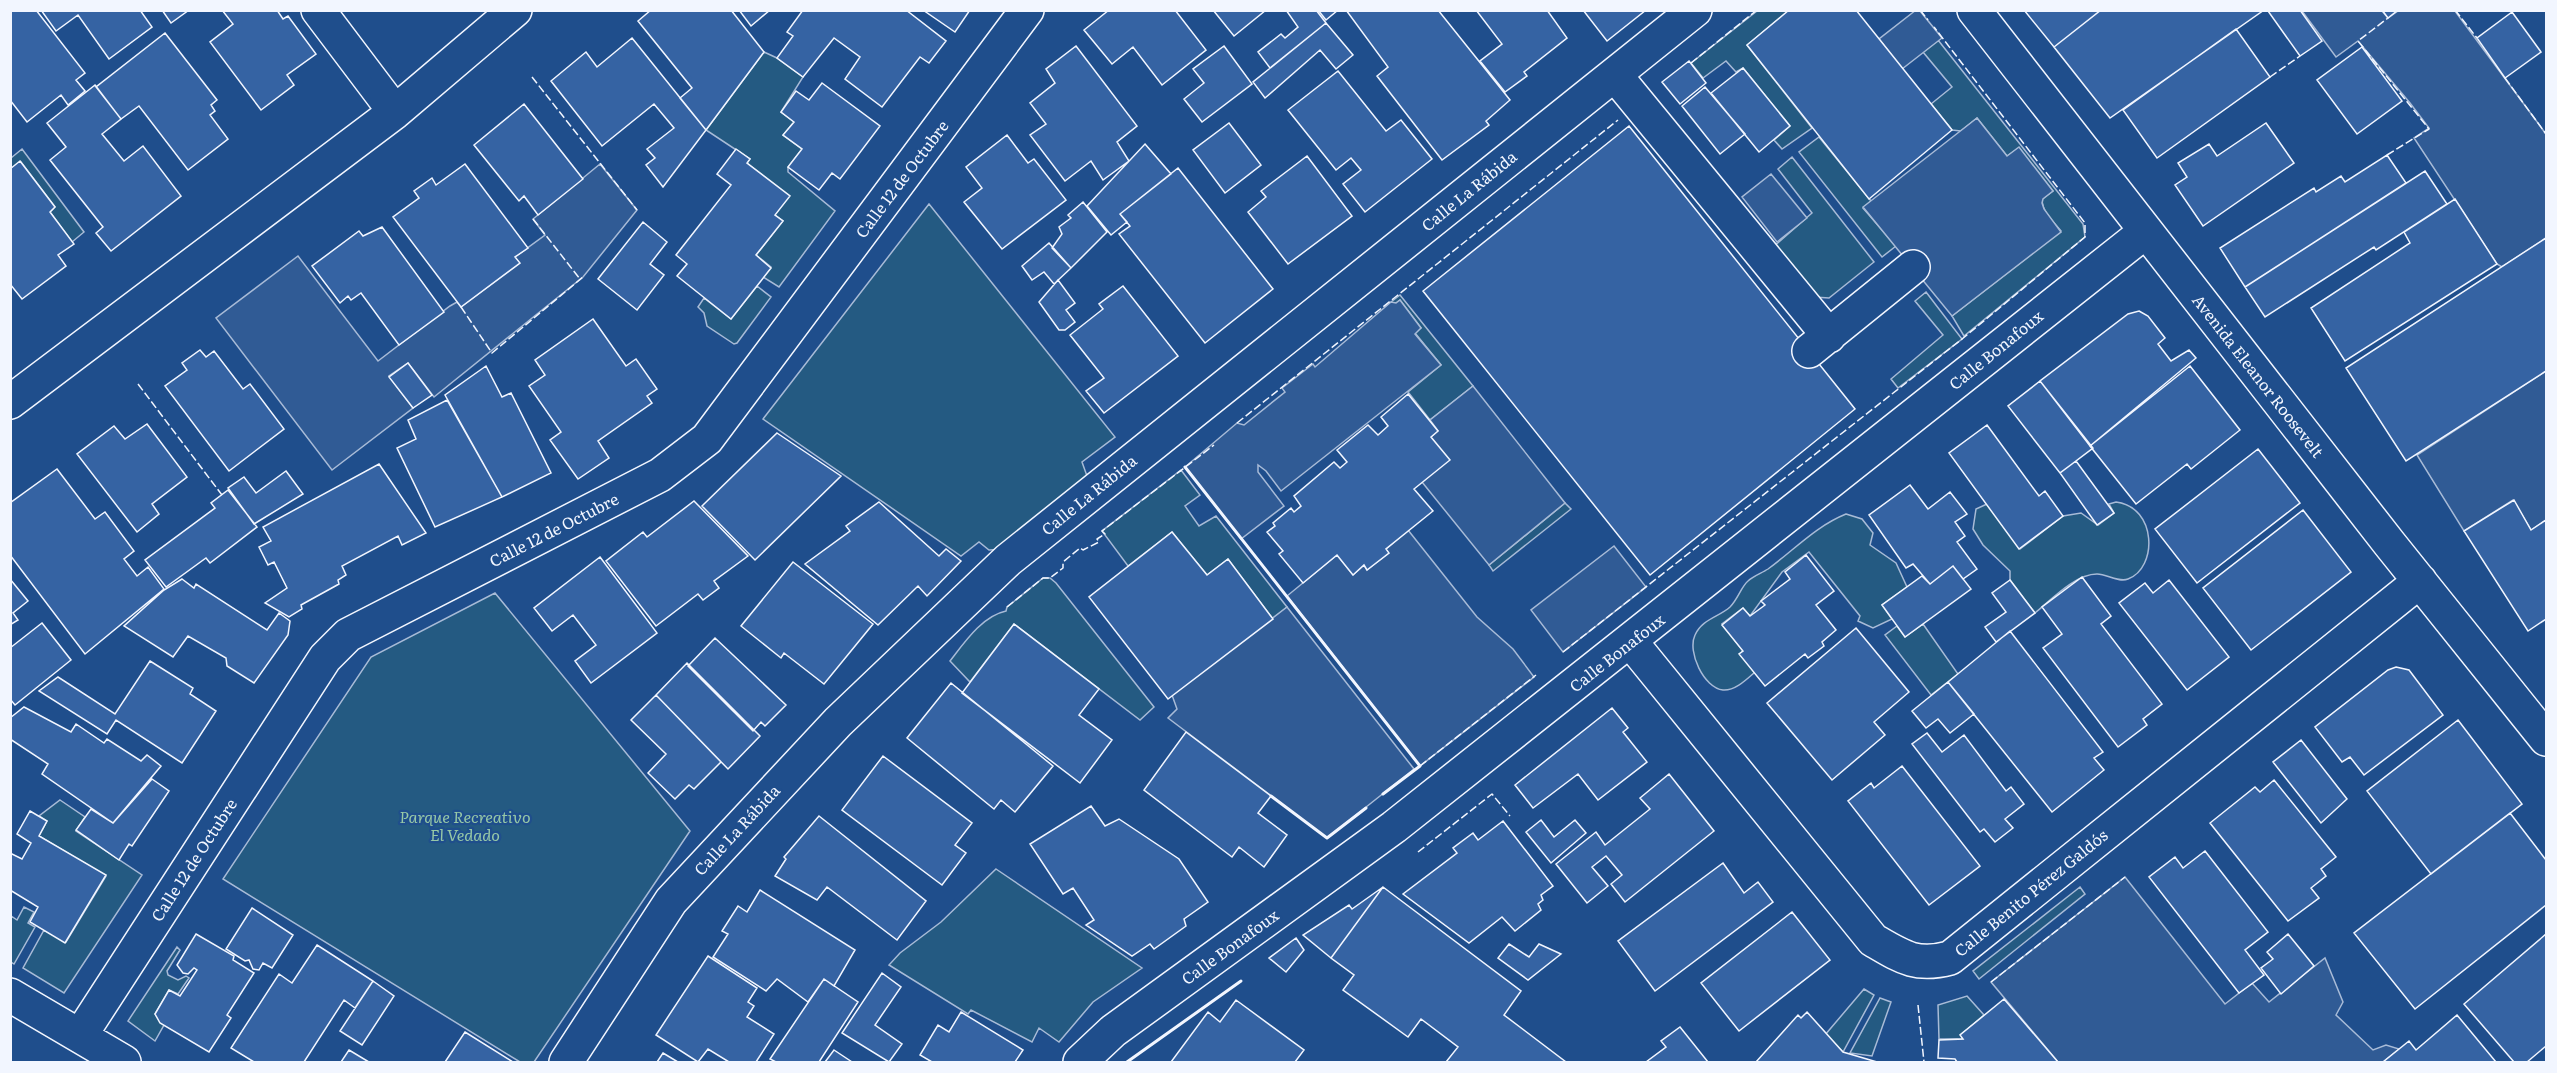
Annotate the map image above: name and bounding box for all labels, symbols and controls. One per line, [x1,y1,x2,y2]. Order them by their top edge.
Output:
street label: Calle 12 de Octubre [849,114,954,242]
street label: Calle La Rábida [1415,144,1522,236]
street label: Avenida Eleanor Roosevelt [2187,289,2331,463]
street label: Calle Bonafoux [1943,303,2048,395]
street label: Calle La Rábida [1035,448,1142,540]
street label: Calle 12 de Octubre [485,486,622,572]
street label: Calle Bonafoux [1564,607,1670,697]
street label: Calle La Rábida [688,778,785,880]
street label: Calle 12 de Octubre [144,793,242,926]
park label: Parque Recreativo El Vedado [399,804,531,846]
street label: Calle Benito Pérez Galdós [1949,823,2112,962]
street label: Calle Bonafoux [1176,902,1284,990]

